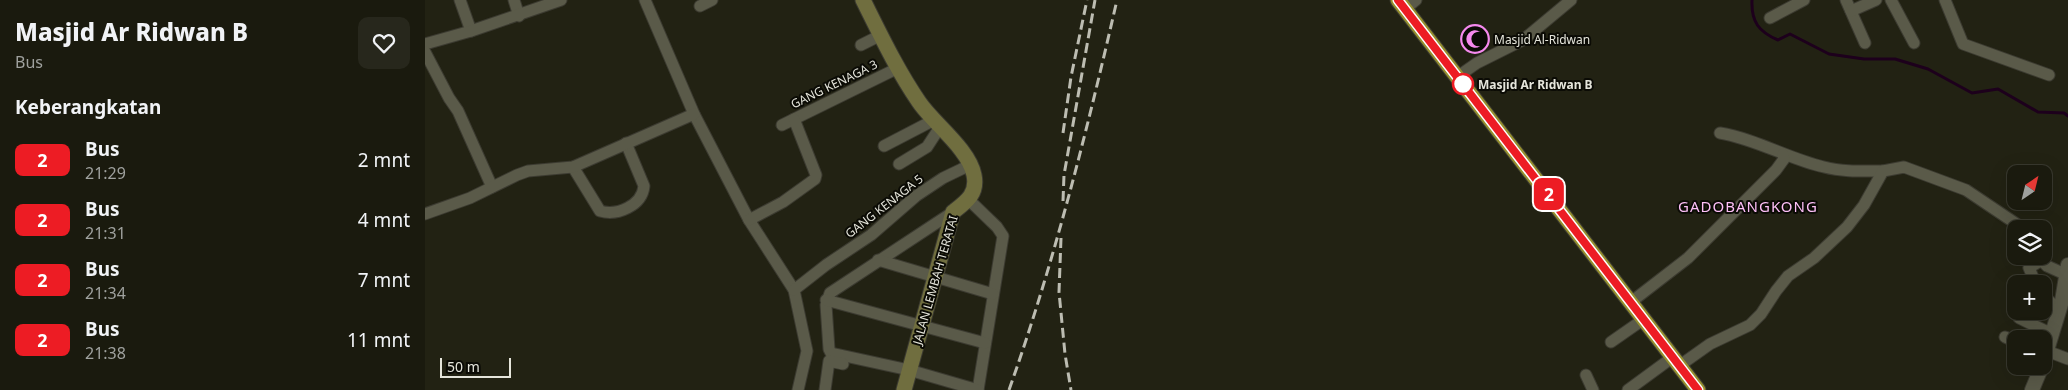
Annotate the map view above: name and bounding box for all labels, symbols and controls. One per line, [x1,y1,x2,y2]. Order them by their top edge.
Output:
text: Masjid Ar Ridwan B [15,15,248,48]
button: heart [358,17,410,69]
mosque icon: Masjid Al-Ridwan [1460,24,1490,54]
place label: Masjid Al-Ridwan [1494,31,1590,48]
text: Bus [15,51,43,73]
street label: GANG KENAGA 3 [788,56,880,112]
marker: Masjid Ar Ridwan B [1452,73,1474,95]
place label: Masjid Ar Ridwan B [1478,76,1593,93]
text: Keberangkatan [15,94,161,120]
text: Bus [85,136,120,162]
text: 2 mnt [358,147,410,173]
text: 2 [37,148,48,172]
text: 21:29 [85,162,126,184]
north arrow [2007,165,2053,210]
map controls [2007,165,2052,375]
street label: GANG KENAGA 5 [842,170,927,242]
line badge: 2 [1533,178,1565,210]
text: 2 [1544,182,1554,206]
text: Bus [85,196,120,222]
district label: GADOBANGKONG [1678,196,1818,216]
text: 4 mnt [358,207,410,233]
text: 2 [37,208,48,232]
street label: JALAN LEMBAH TERATAI [908,213,962,348]
button: layers [2007,220,2052,265]
text: 21:31 [85,222,126,244]
text: Bus [85,256,120,282]
text: 7 mnt [358,267,410,293]
text: 2 [37,268,48,292]
button: + [2007,275,2052,320]
text: 21:34 [85,282,126,304]
text: Bus [85,316,120,342]
text: 11 mnt [347,327,410,353]
text: 2 [37,328,48,352]
button: − [2007,330,2052,375]
text: 21:38 [85,342,126,364]
scale bar [440,355,511,378]
text: 50 m [447,357,480,376]

